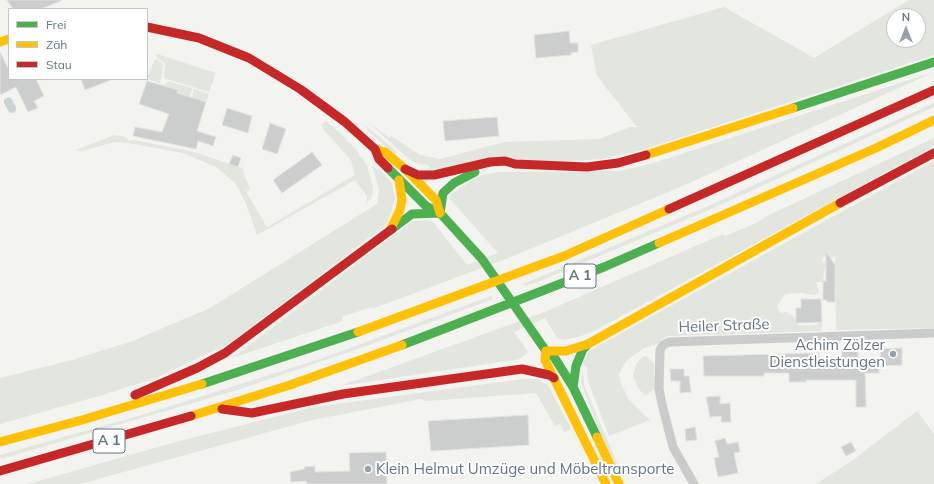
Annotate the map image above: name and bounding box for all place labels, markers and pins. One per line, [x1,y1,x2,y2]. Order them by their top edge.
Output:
place label: Achim Zölzer Dienstleistungen [769,336,885,371]
marker: Achim Zölzer Dienstleistungen [888,349,898,359]
place label: Klein Helmut Umzüge und Möbeltransporte [376,460,675,478]
marker: Klein Helmut Umzüge und Möbeltransporte [363,464,373,474]

